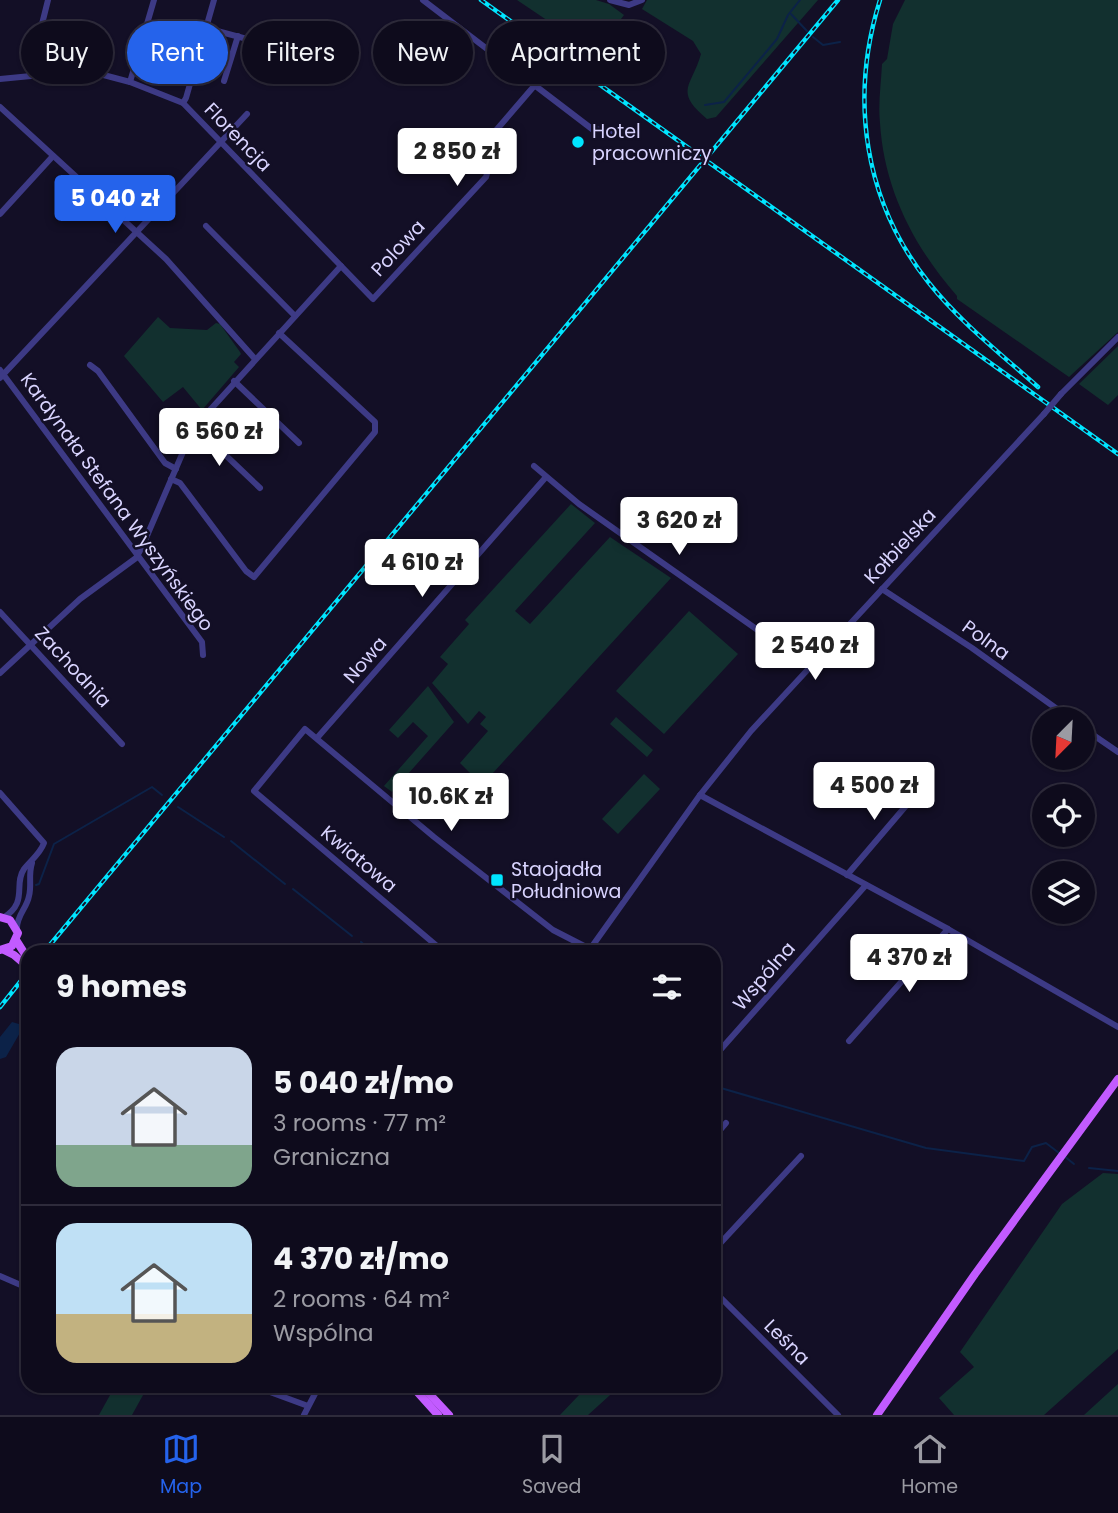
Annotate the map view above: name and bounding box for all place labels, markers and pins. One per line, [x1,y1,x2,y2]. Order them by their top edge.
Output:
place label: Hotel pracowniczy [592,118,712,167]
pin: 2 850 zł [385,128,529,188]
marker: Hotel pracowniczy [570,134,586,150]
pin: 5 040 zł [43,176,187,235]
pin: 6 560 zł [147,408,291,468]
pin: 3 620 zł [607,498,751,557]
pin: 4 610 zł [350,540,494,599]
pin: 2 540 zł [743,622,887,682]
pin: 4 500 zł [802,762,946,822]
pin: 10.6K zł [379,774,523,833]
place label: Staojadła Południowa [511,856,621,905]
marker: Staojadła Południowa [489,872,505,888]
pin: 4 370 zł [837,934,981,994]

